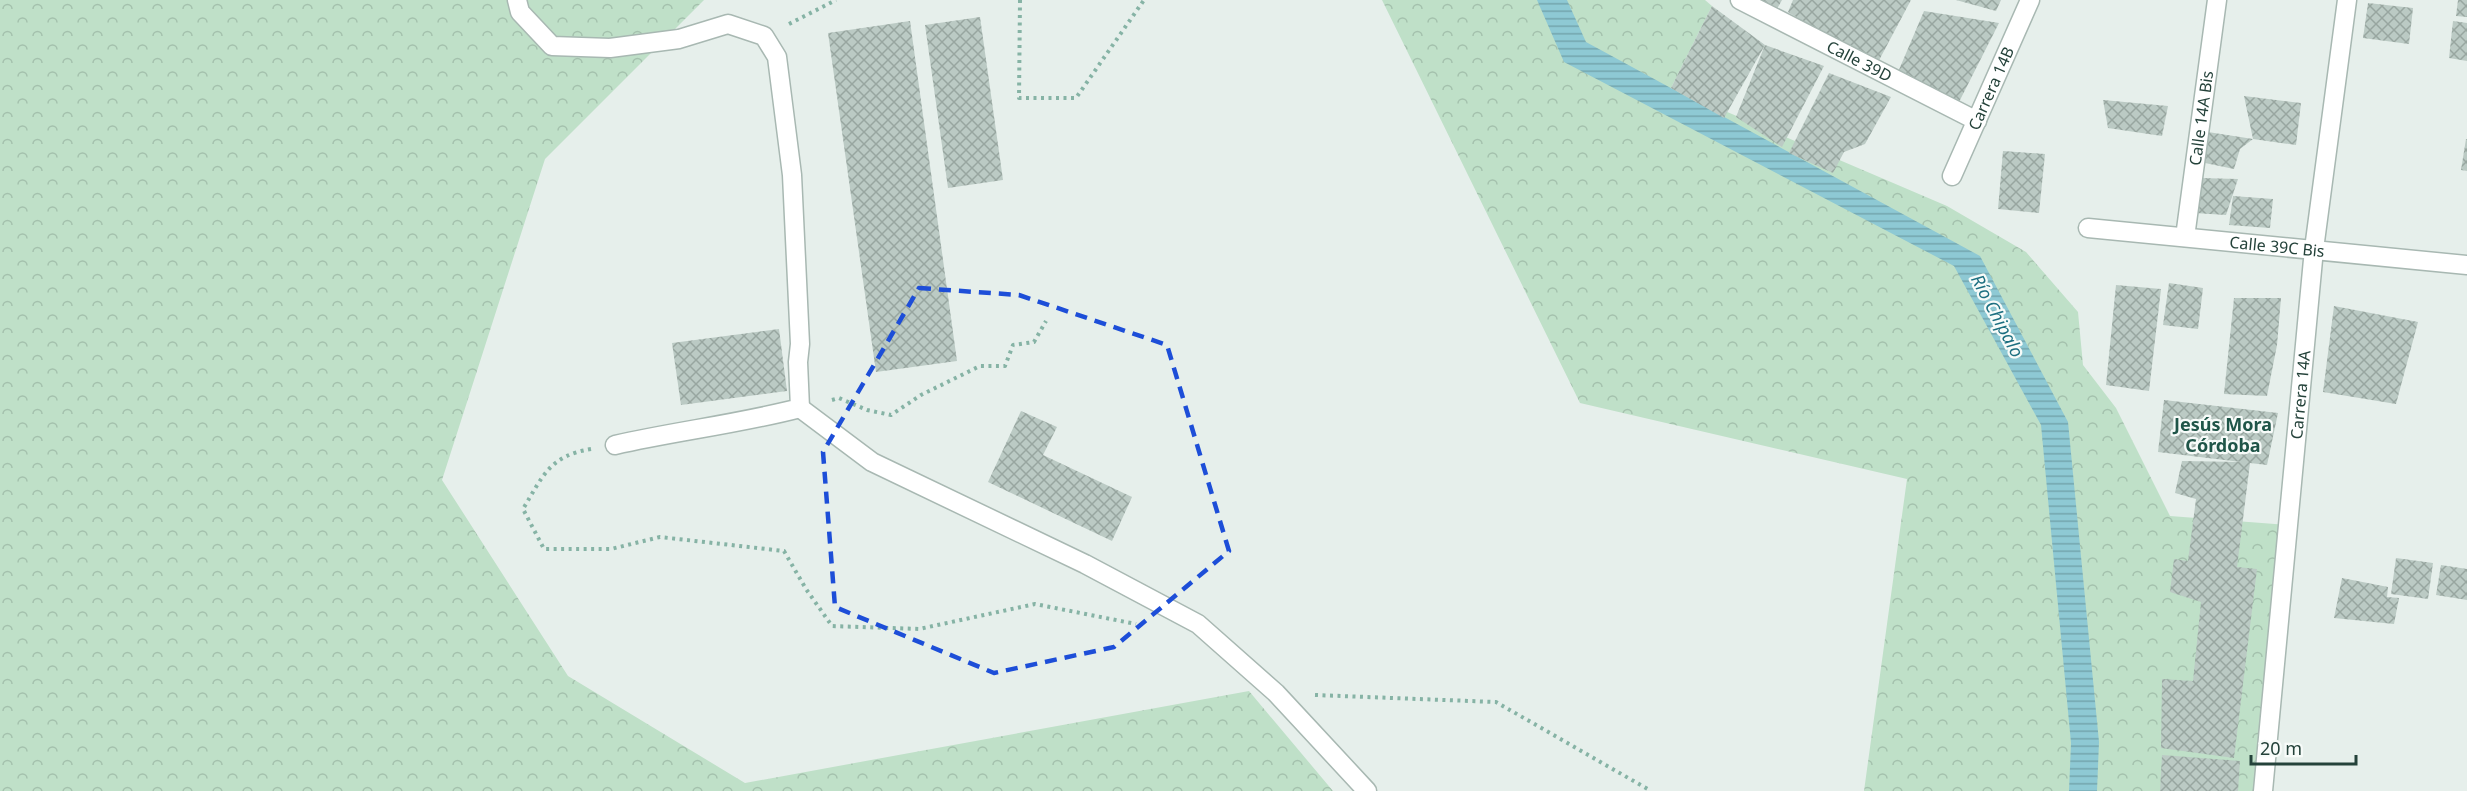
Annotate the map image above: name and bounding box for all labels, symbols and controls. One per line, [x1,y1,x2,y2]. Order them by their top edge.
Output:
street label: Calle 39D [1823,35,1896,87]
street label: Carrera 14B [1963,43,2019,133]
street label: Calle 14A Bis [2184,69,2218,167]
street label: Calle 39C Bis [2229,231,2326,262]
water label: Río Chipalo [1966,270,2030,361]
street label: Carrera 14A [2285,349,2315,440]
district label: Jesús Mora Córdoba [2172,412,2272,457]
scale bar [2251,728,2356,766]
text: 20 m [2260,736,2302,760]

